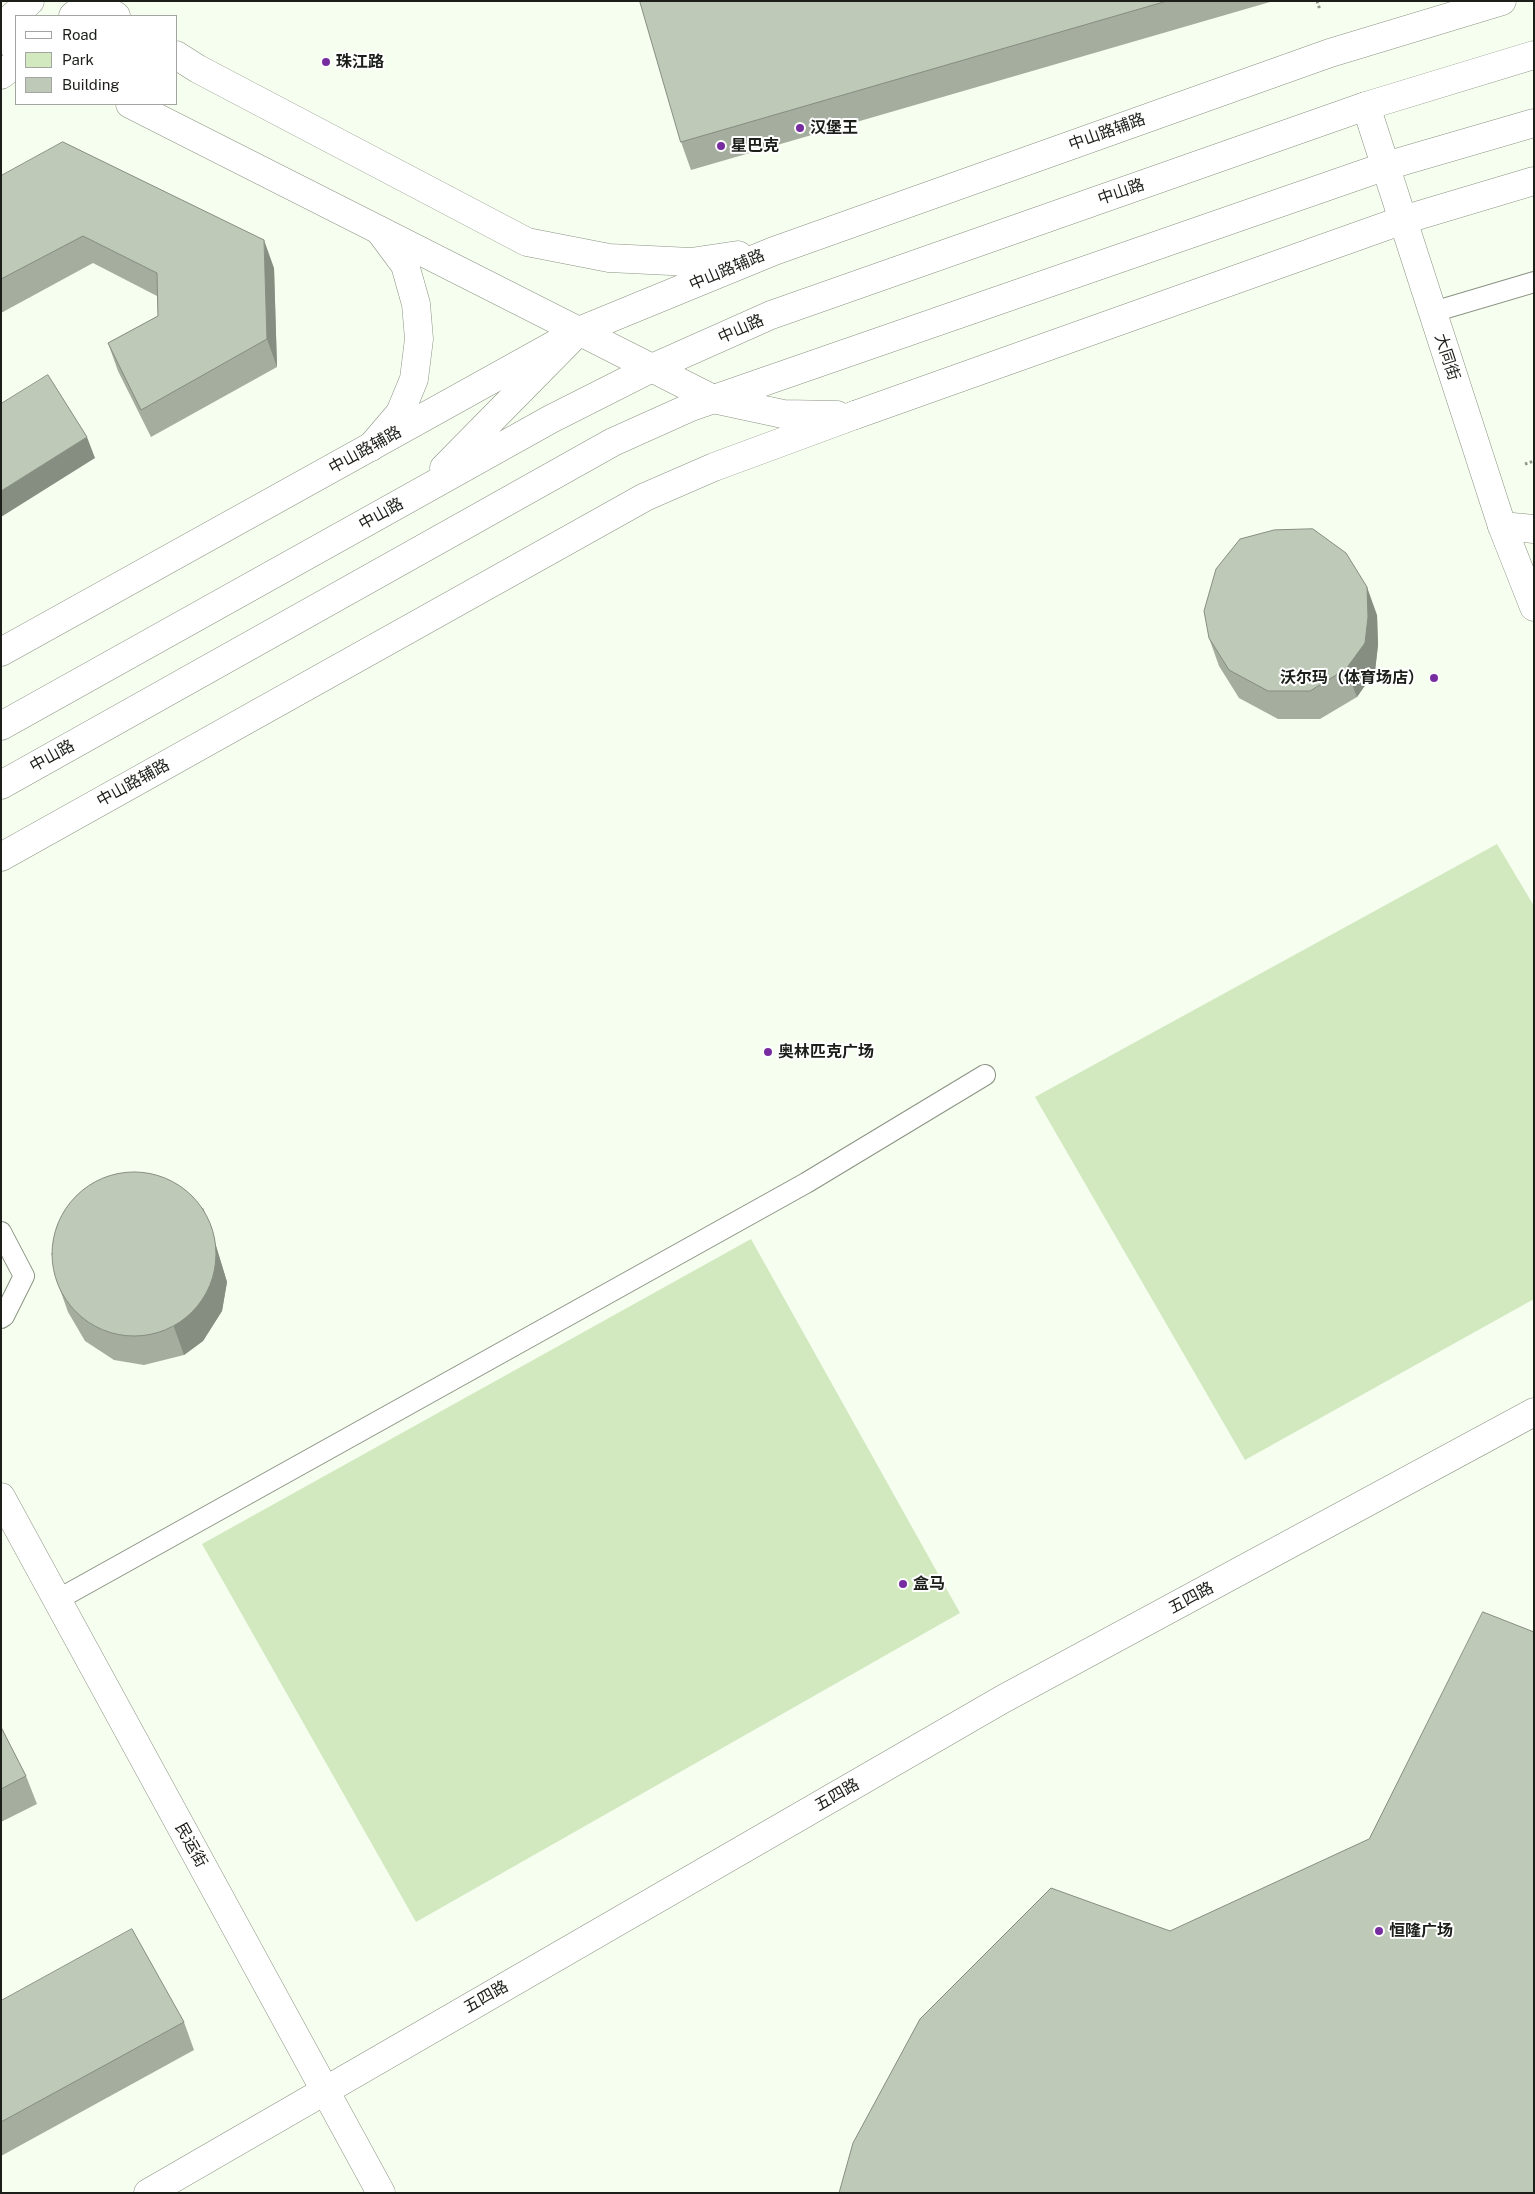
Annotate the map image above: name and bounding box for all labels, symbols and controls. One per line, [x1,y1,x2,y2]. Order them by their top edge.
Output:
legend [15,15,178,105]
text: Road [62,26,98,43]
text: Park [62,51,94,68]
place label: 珠江路 [336,52,384,72]
marker: 珠江路 [320,56,332,68]
text: Building [62,76,120,93]
street label: 中山路辅路 [1066,109,1148,155]
place label: 汉堡王 [810,118,858,138]
marker: 汉堡王 [794,122,806,134]
place label: 星巴克 [731,136,779,156]
marker: 星巴克 [715,140,727,152]
street label: 中山路 [1095,175,1147,209]
street label: 中山路辅路 [686,246,768,294]
street label: 中山路 [715,310,767,348]
street label: 大同街 [1430,331,1464,383]
street label: 中山路辅路 [325,422,405,478]
street label: 中山路 [355,494,407,534]
place label: 沃尔玛（体育场店） [1280,668,1424,688]
marker: 沃尔玛（体育场店） [1428,672,1440,684]
street label: 中山路 [26,736,78,776]
street label: 中山路辅路 [93,755,173,811]
place label: 奥林匹克广场 [778,1042,874,1062]
marker: 奥林匹克广场 [762,1046,774,1058]
place label: 盒马 [913,1574,945,1594]
marker: 盒马 [897,1578,909,1590]
street label: 五四路 [1165,1578,1217,1618]
street label: 五四路 [811,1775,863,1815]
street label: 民运街 [171,1819,211,1871]
place label: 恒隆广场 [1389,1921,1453,1941]
marker: 恒隆广场 [1373,1925,1385,1937]
street label: 五四路 [460,1977,512,2017]

